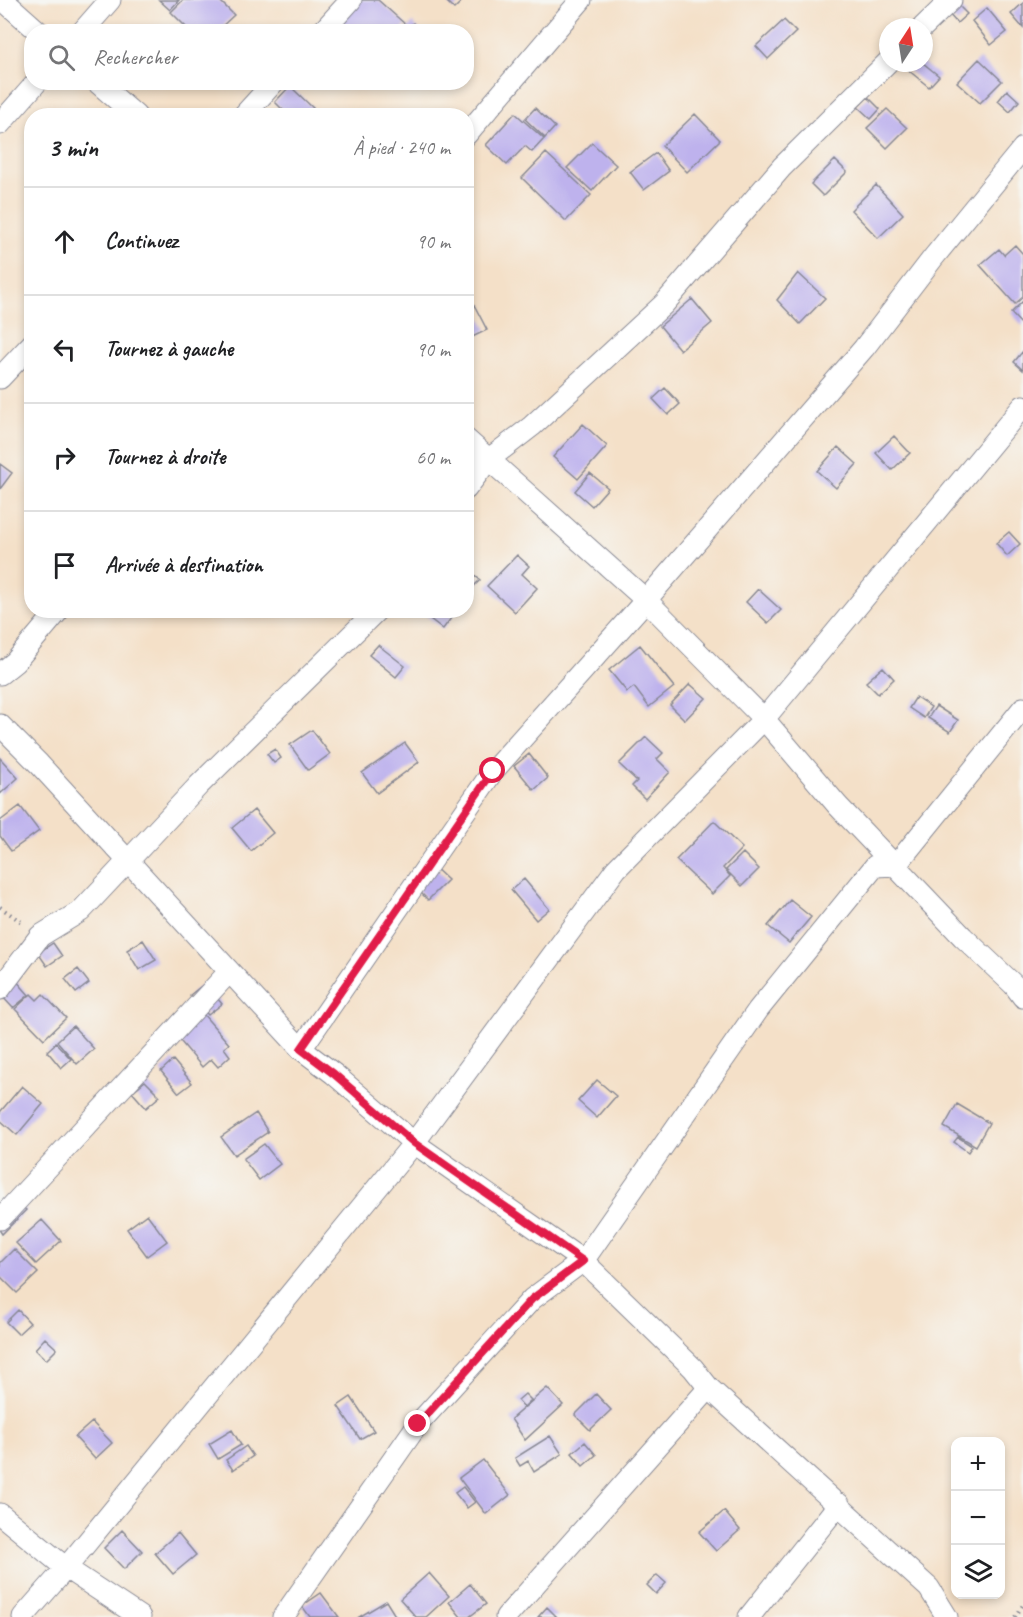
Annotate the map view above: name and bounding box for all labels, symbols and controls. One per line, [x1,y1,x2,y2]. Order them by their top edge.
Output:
north arrow [879,18,933,72]
search box [24,24,474,90]
icon: search [45,41,78,74]
text: Rechercher [93,43,177,71]
text: 3 min [48,131,98,164]
text: À pied · 240 m [353,135,450,160]
icon: ahead [48,225,81,258]
text: Continuez [105,227,178,255]
text: 90 m [416,229,450,254]
icon: left [48,333,81,366]
text: Tournez à gauche [105,335,233,363]
text: 90 m [416,337,450,362]
icon: right [48,441,81,474]
text: Tournez à droite [105,443,225,471]
text: 60 m [416,445,450,470]
icon: arrive [48,549,81,582]
text: Arrivée à destination [105,551,263,579]
route start [479,757,505,783]
route end [404,1410,430,1436]
map controls [951,1437,1005,1599]
button: + [951,1437,1005,1491]
button: − [951,1491,1005,1545]
button: layers [951,1545,1005,1599]

